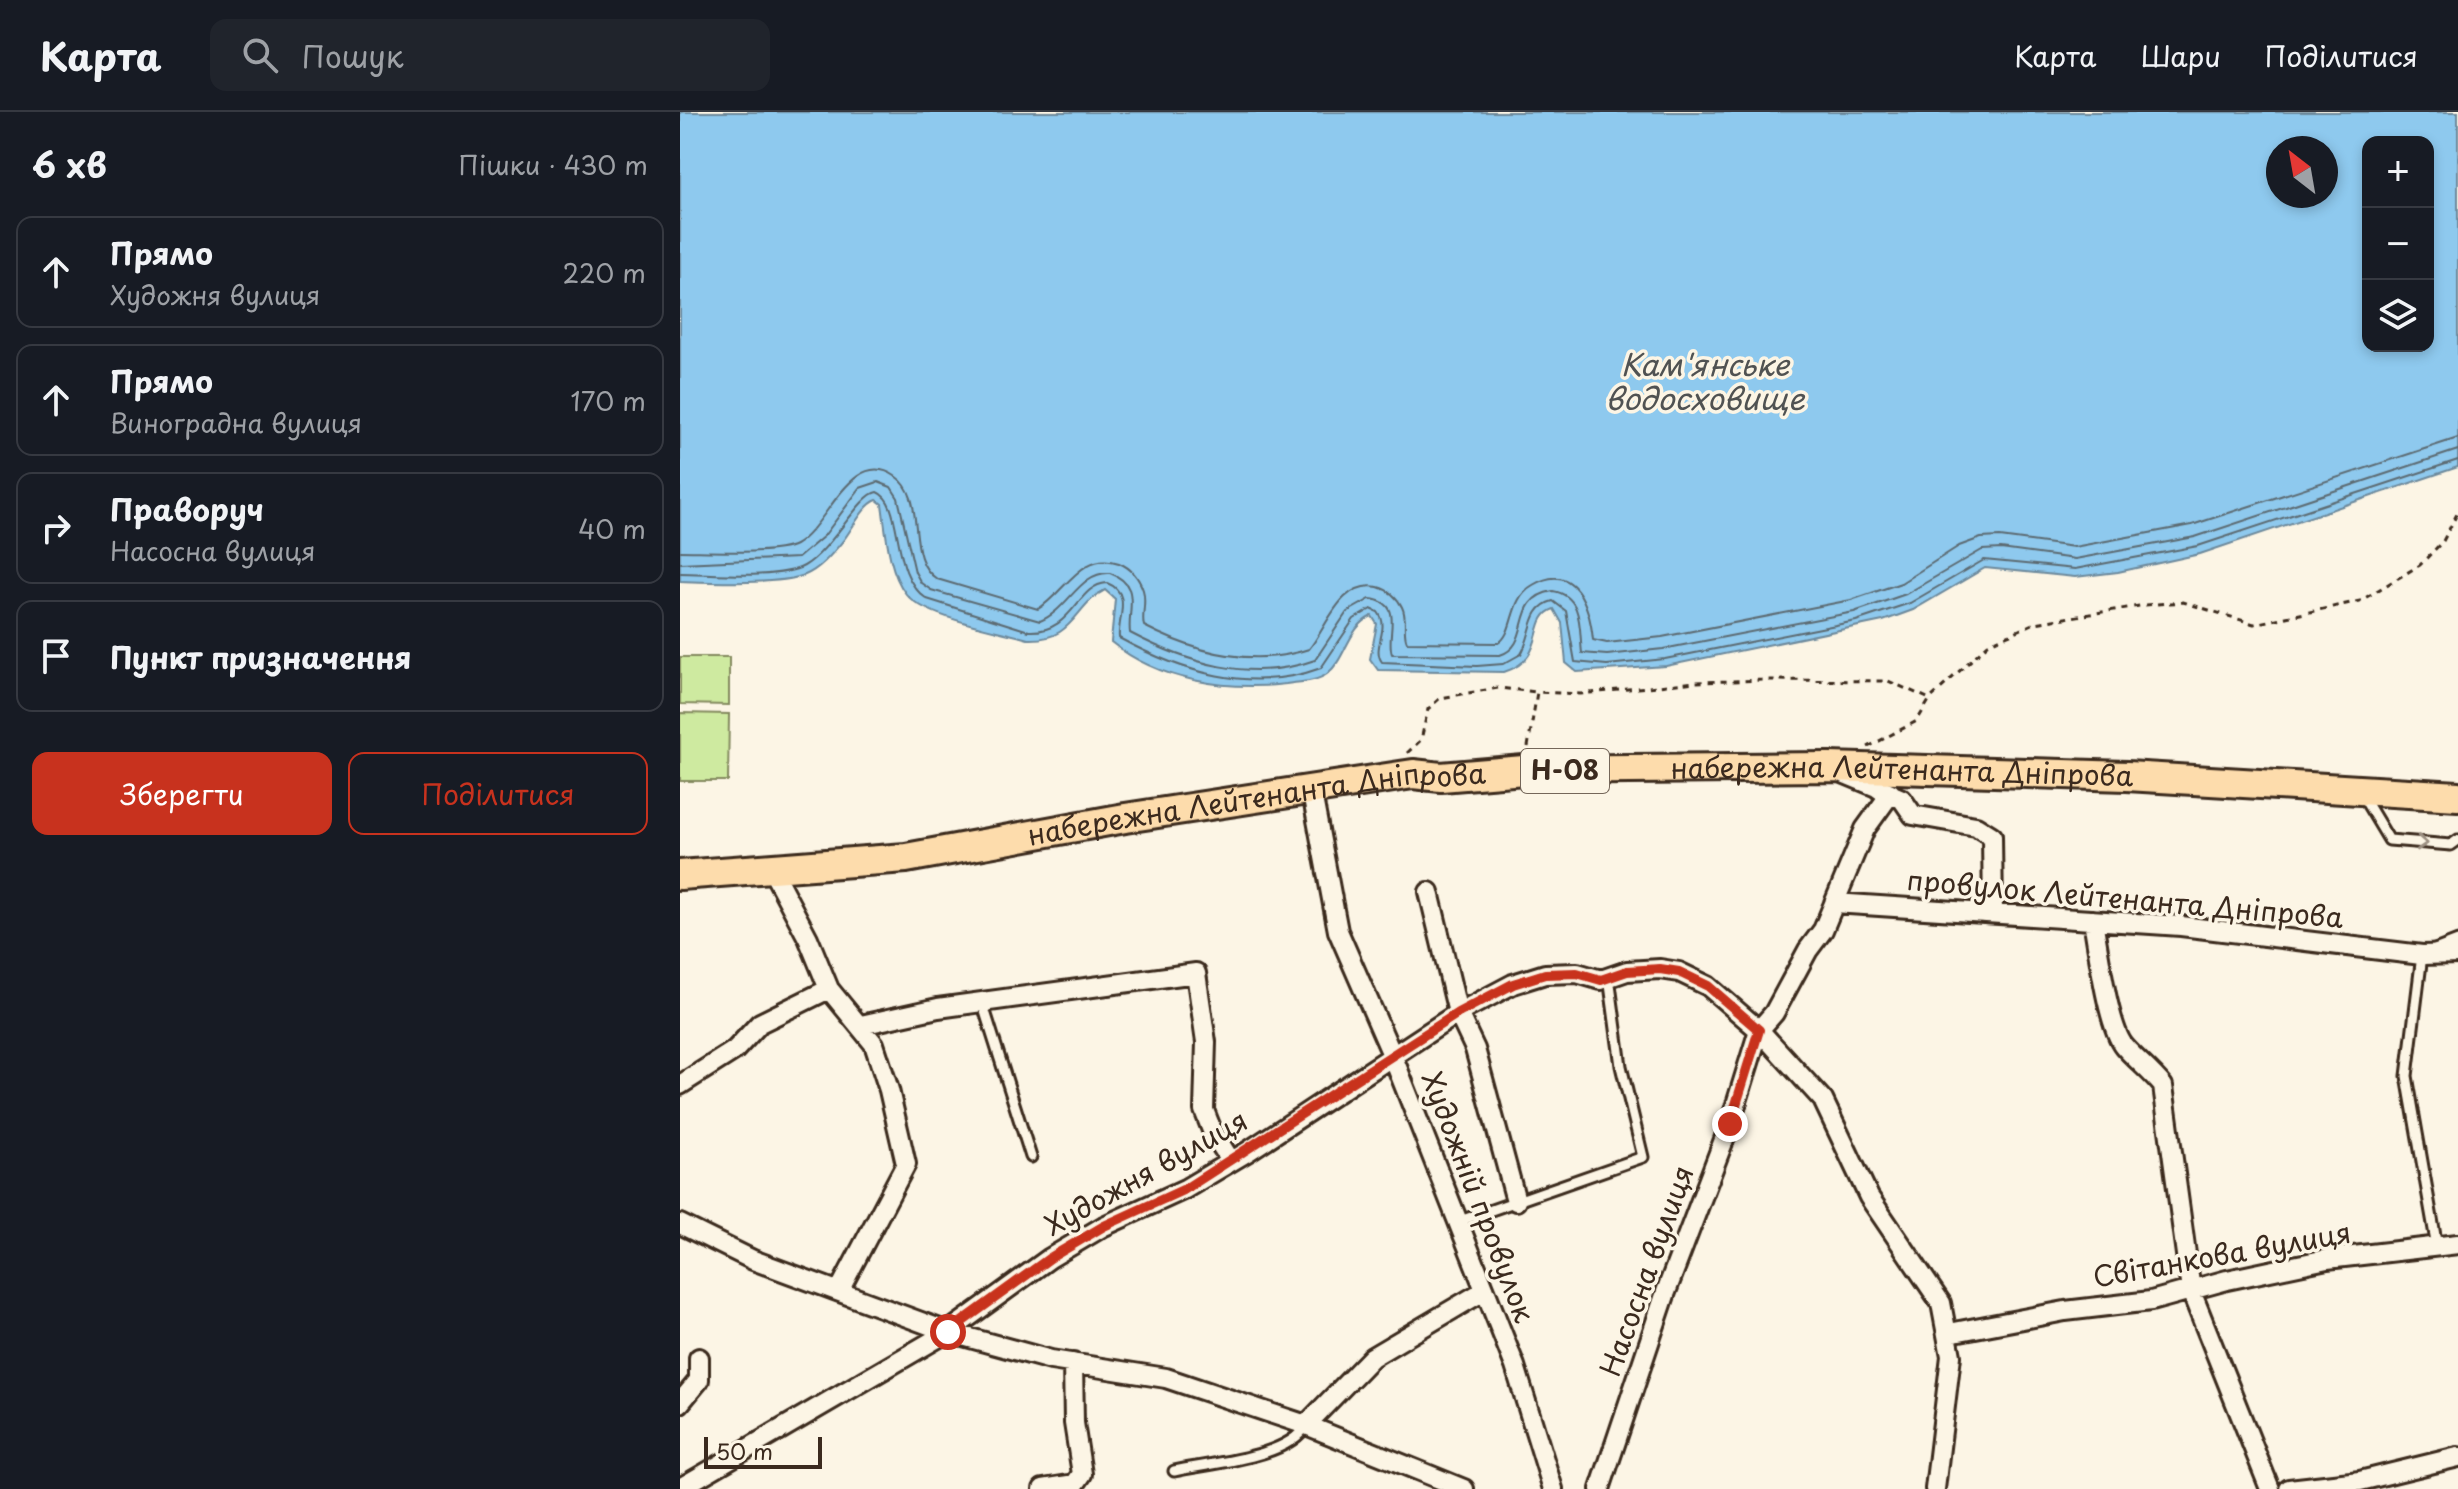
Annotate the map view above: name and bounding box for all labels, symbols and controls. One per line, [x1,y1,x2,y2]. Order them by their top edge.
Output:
search box [210,19,770,91]
text: Карта [40,27,162,84]
icon: search [238,33,282,77]
text: Пошук [302,33,404,78]
text: Карта [2014,34,2096,77]
text: Шари [2140,34,2221,77]
text: Поділитися [2265,34,2418,77]
north arrow [2266,136,2338,208]
map controls [2362,136,2434,352]
button: + [2362,136,2434,208]
text: 6 хв [32,138,107,190]
text: Пішки · 430 m [459,145,648,184]
button: − [2362,208,2434,280]
text: Прямо [110,230,213,275]
icon: ahead [34,250,78,294]
text: 220 m [562,253,646,292]
text: Художня вулиця [110,275,320,314]
button: layers [2362,280,2434,352]
water label: Кам'янське водосховище [1605,341,1806,420]
text: Прямо [110,358,213,403]
icon: ahead [34,378,78,422]
text: 170 m [571,381,646,420]
text: Виноградна вулиця [110,403,362,442]
text: Праворуч [110,486,264,531]
icon: right [34,506,78,550]
text: 40 m [578,509,646,548]
text: Насосна вулиця [110,531,316,570]
icon: arrive [34,634,78,678]
text: Пункт призначення [110,634,411,679]
street label: набережна Лейтенанта Дніпрова [1670,744,2134,796]
road number: Н-08 [1521,749,1609,793]
street label: набережна Лейтенанта Дніпрова [1024,750,1488,855]
button: Зберегти [32,752,332,835]
button: Поділитися [348,752,648,835]
one-way arrow [2416,834,2429,851]
street label: провулок Лейтенанта Дніпрова [1905,857,2346,938]
street label: Художній провулок [1412,1065,1547,1329]
street label: Художня вулиця [1036,1098,1255,1245]
route end [1712,1106,1748,1142]
street label: Насосна вулиця [1588,1159,1704,1382]
street label: Світанкова вулиця [2089,1210,2354,1297]
route start [930,1314,966,1350]
scale bar [704,1433,822,1469]
text: 50 m [716,1434,773,1467]

